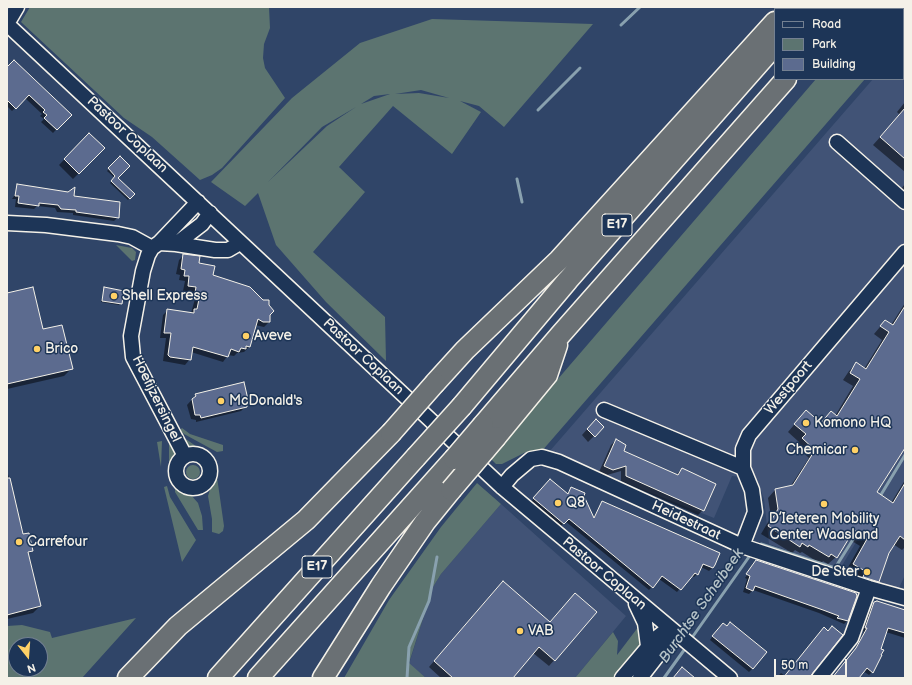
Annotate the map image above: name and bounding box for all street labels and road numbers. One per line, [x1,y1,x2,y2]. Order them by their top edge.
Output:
street label: Pastoor Coplaan [83,93,171,177]
road number: E17 [602,214,632,236]
street label: Pastoor Coplaan [319,315,407,399]
street label: Hoefijzersingel [128,353,184,445]
street label: Westpoort [762,358,816,418]
street label: Heidestraat [649,498,723,544]
street label: Pastoor Coplaan [559,534,649,614]
road number: E17 [302,556,332,578]

